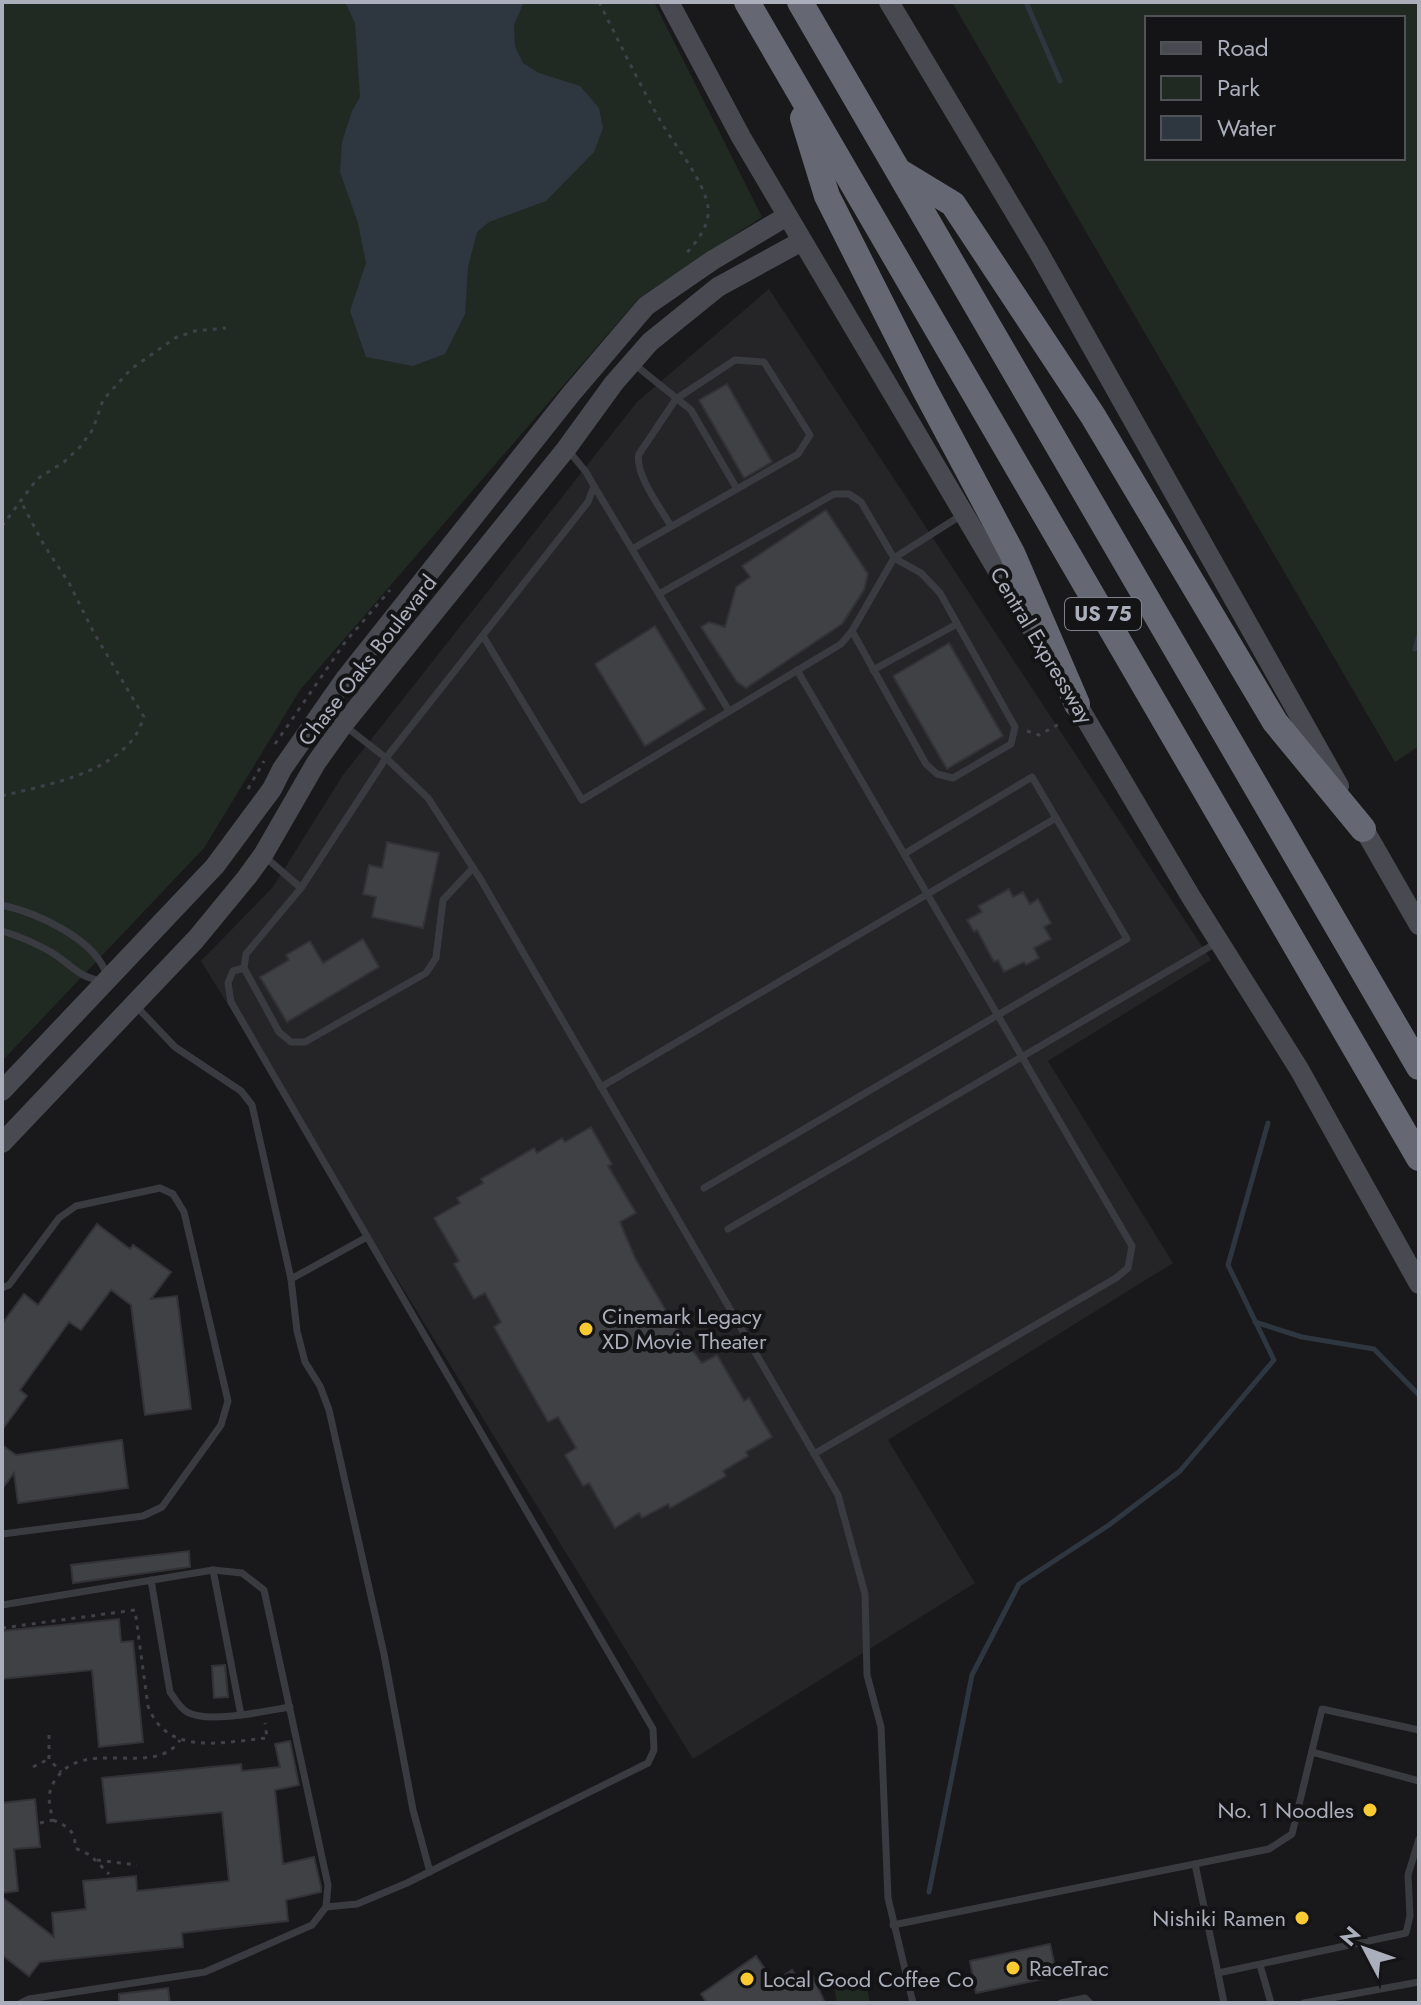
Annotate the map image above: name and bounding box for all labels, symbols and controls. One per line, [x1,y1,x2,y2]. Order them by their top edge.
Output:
legend [1145,16,1405,160]
text: Road [1217,30,1269,65]
text: Park [1217,70,1260,105]
text: Water [1217,110,1277,145]
street label: Central Expressway [982,560,1102,730]
street label: Chase Oaks Boulevard [290,568,444,752]
road number: US 75 [1065,598,1141,630]
place label: Cinemark Legacy XD Movie Theater [602,1300,767,1357]
marker: Cinemark Legacy XD Movie Theater [577,1320,595,1338]
place label: No. 1 Noodles [1217,1794,1354,1826]
marker: No. 1 Noodles [1361,1801,1379,1819]
place label: Nishiki Ramen [1152,1902,1286,1934]
marker: Nishiki Ramen [1293,1909,1311,1927]
north arrow [1325,1909,1405,1989]
text: N [1332,1919,1368,1953]
place label: RaceTrac [1029,1952,1109,1984]
marker: RaceTrac [1004,1959,1022,1977]
place label: Local Good Coffee Co [763,1963,974,1995]
marker: Local Good Coffee Co [738,1970,756,1988]

